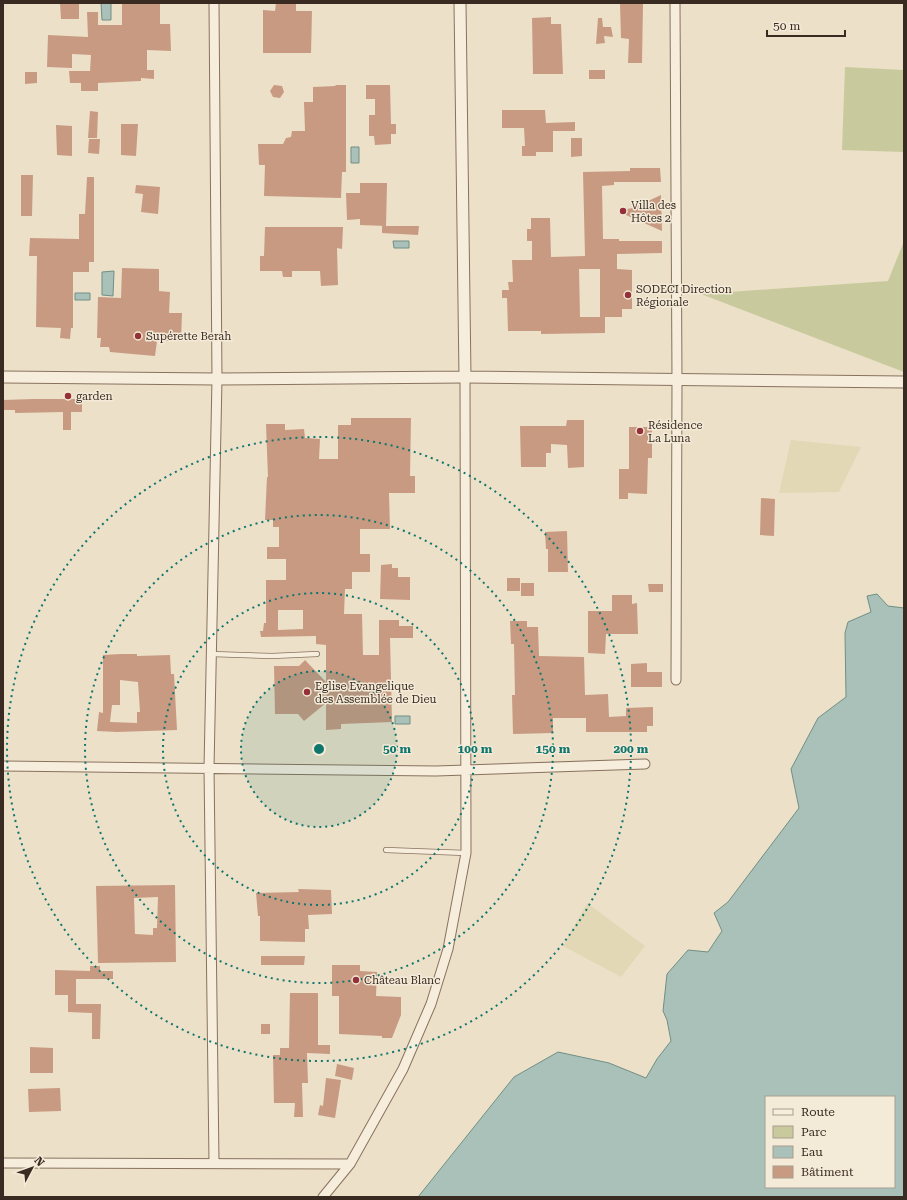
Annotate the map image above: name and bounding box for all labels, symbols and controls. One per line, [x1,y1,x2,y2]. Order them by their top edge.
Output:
scale bar [767,12,845,38]
text: 50 m [773,19,800,33]
place label: Villa des Hôtes 2 [631,199,676,225]
marker: Villa des Hôtes 2 [618,206,628,216]
place label: SODECI Direction Régionale [636,283,732,309]
marker: SODECI Direction Régionale [623,290,633,300]
place label: Supérette Berah [146,330,231,343]
marker: Supérette Berah [133,331,143,341]
place label: garden [76,390,113,403]
marker: garden [63,391,73,401]
place label: Résidence La Luna [648,419,703,445]
marker: Résidence La Luna [635,426,645,436]
place label: Eglise Evangelique des Assemblée de Dieu [315,680,436,706]
marker: Eglise Evangelique des Assemblée de Dieu [302,687,312,697]
centre of rings [312,742,326,756]
text: 50 m [383,742,411,756]
text: 100 m [458,742,493,756]
text: 150 m [536,742,571,756]
text: 200 m [614,742,649,756]
place label: Château Blanc [364,974,440,987]
marker: Château Blanc [351,975,361,985]
legend [765,1096,895,1188]
text: Route [801,1105,835,1119]
text: Parc [801,1125,827,1139]
text: Eau [801,1145,823,1159]
north arrow [12,1148,52,1188]
text: N [31,1154,47,1170]
text: Bâtiment [801,1165,854,1179]

